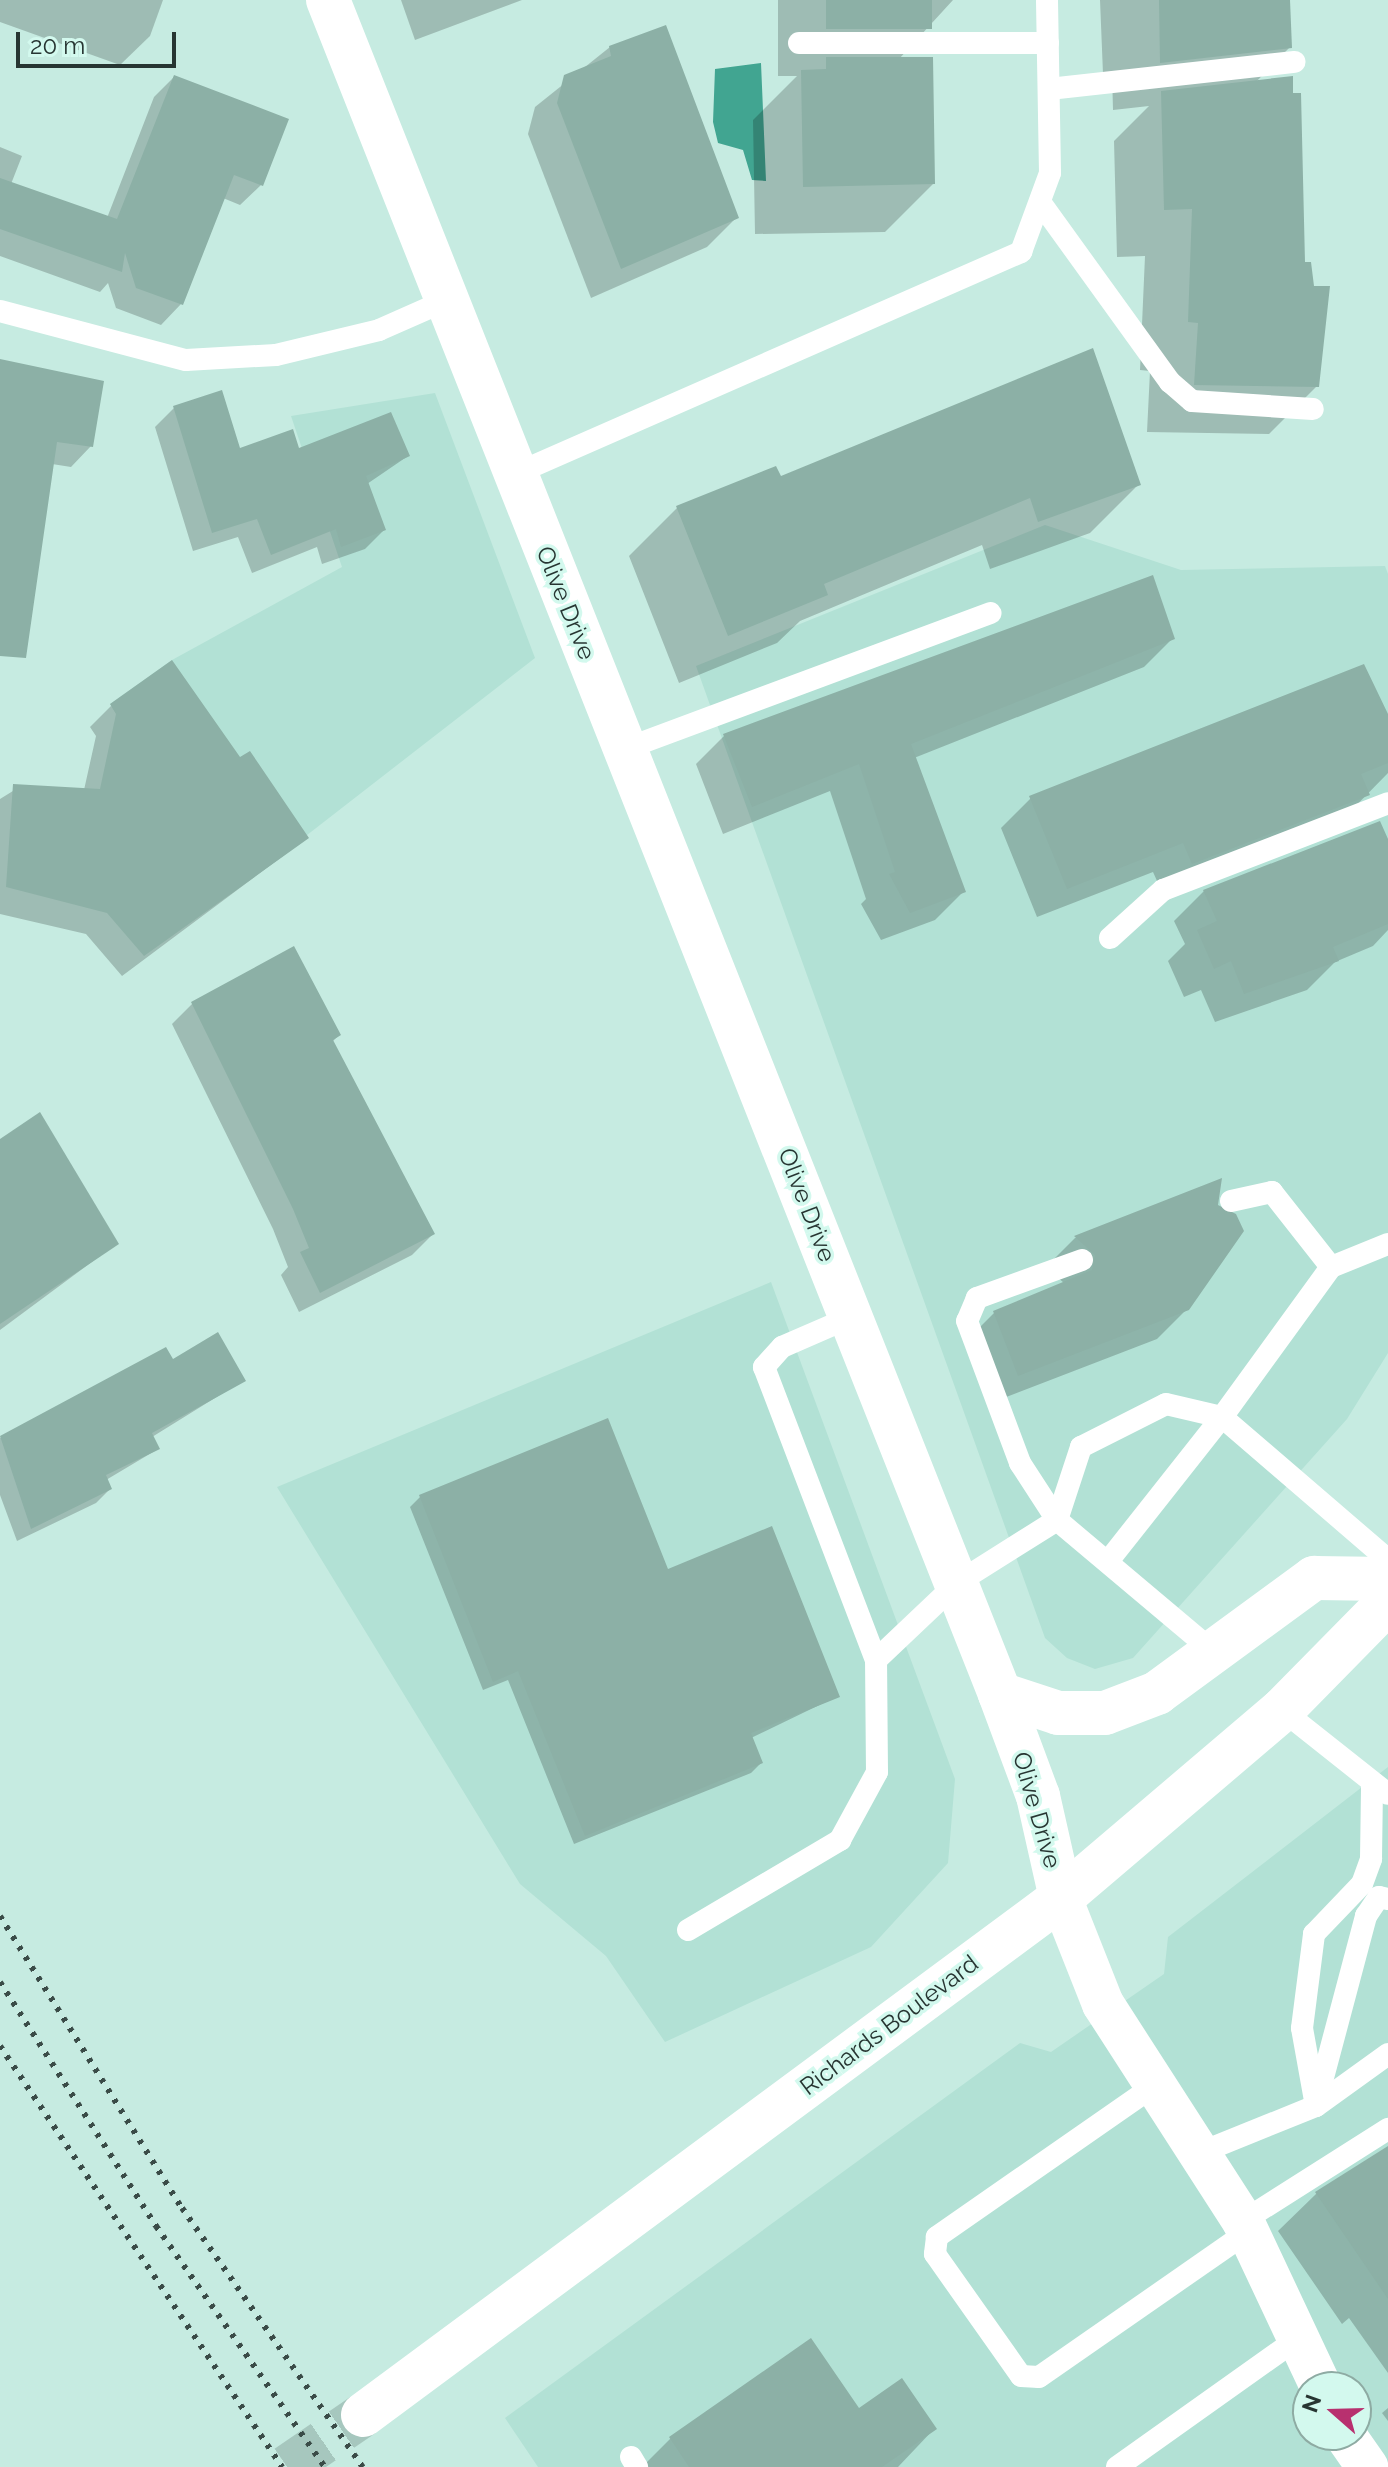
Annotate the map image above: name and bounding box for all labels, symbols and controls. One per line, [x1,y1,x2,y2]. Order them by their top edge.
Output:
scale bar [20,16,180,66]
text: 20 m [30,31,85,60]
street label: Olive Drive [530,542,602,664]
street label: Olive Drive [772,1144,842,1266]
street label: Olive Drive [1007,1749,1067,1871]
street label: Richards Boulevard [794,1949,984,2101]
north arrow [1292,2371,1372,2451]
text: N [1296,2391,1326,2416]

